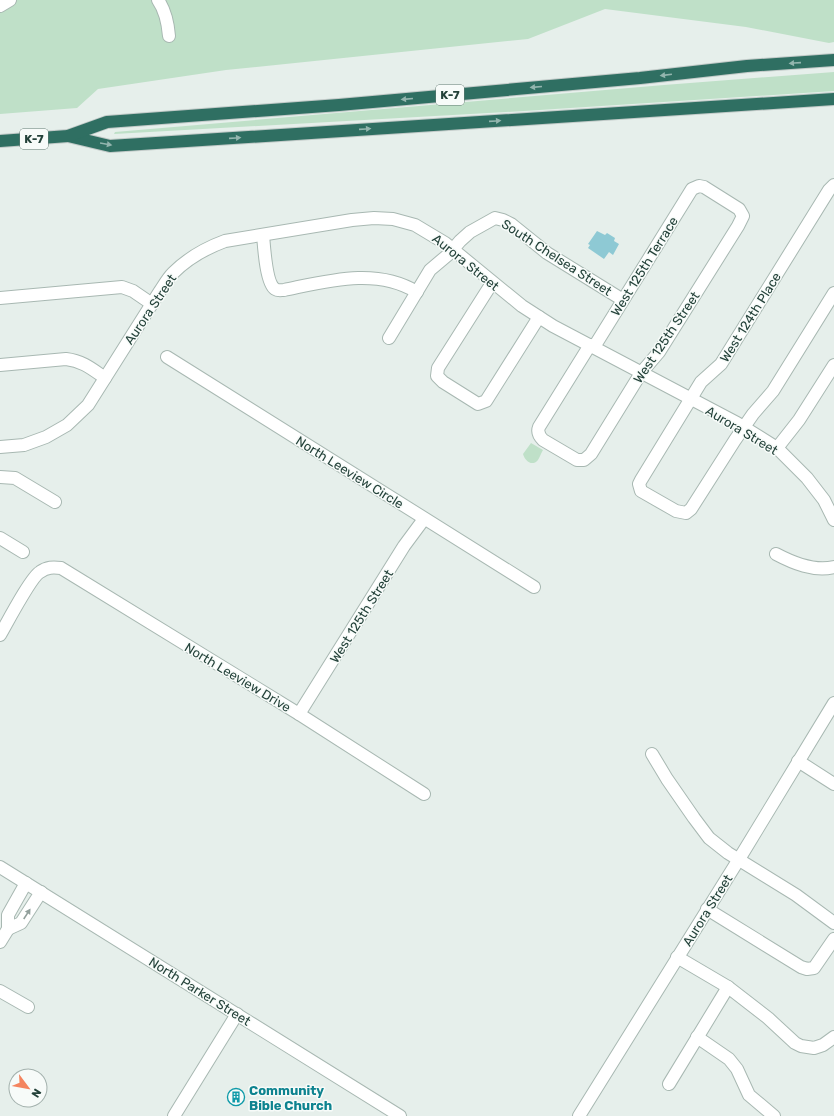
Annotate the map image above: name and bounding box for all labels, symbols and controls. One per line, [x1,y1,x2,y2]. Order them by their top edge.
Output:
one-way arrow [789,59,801,66]
one-way arrow [660,72,672,78]
one-way arrow [530,84,542,91]
road number: K-7 [436,85,464,105]
one-way arrow [401,95,413,102]
one-way arrow [489,118,501,125]
one-way arrow [359,126,371,133]
road number: K-7 [20,129,48,149]
one-way arrow [229,134,241,141]
one-way arrow [99,142,112,148]
street label: West 125th Terrace [608,214,681,319]
street label: South Chelsea Street [499,216,615,299]
street label: Aurora Street [429,231,502,294]
street label: West 124th Place [717,270,784,365]
street label: Aurora Street [121,271,179,347]
street label: West 125th Street [630,289,703,386]
street label: Aurora Street [703,403,781,458]
street label: North Leeview Circle [293,433,406,512]
street label: West 125th Street [327,567,396,666]
street label: North Leeview Drive [182,640,294,715]
street label: Aurora Street [679,872,735,949]
one-way arrow [23,909,31,919]
street label: North Parker Street [146,954,253,1029]
north arrow [8,1068,48,1108]
place label: Community Bible Church [249,1083,332,1113]
text: N [28,1086,44,1100]
building icon: Community Bible Church [226,1087,246,1107]

